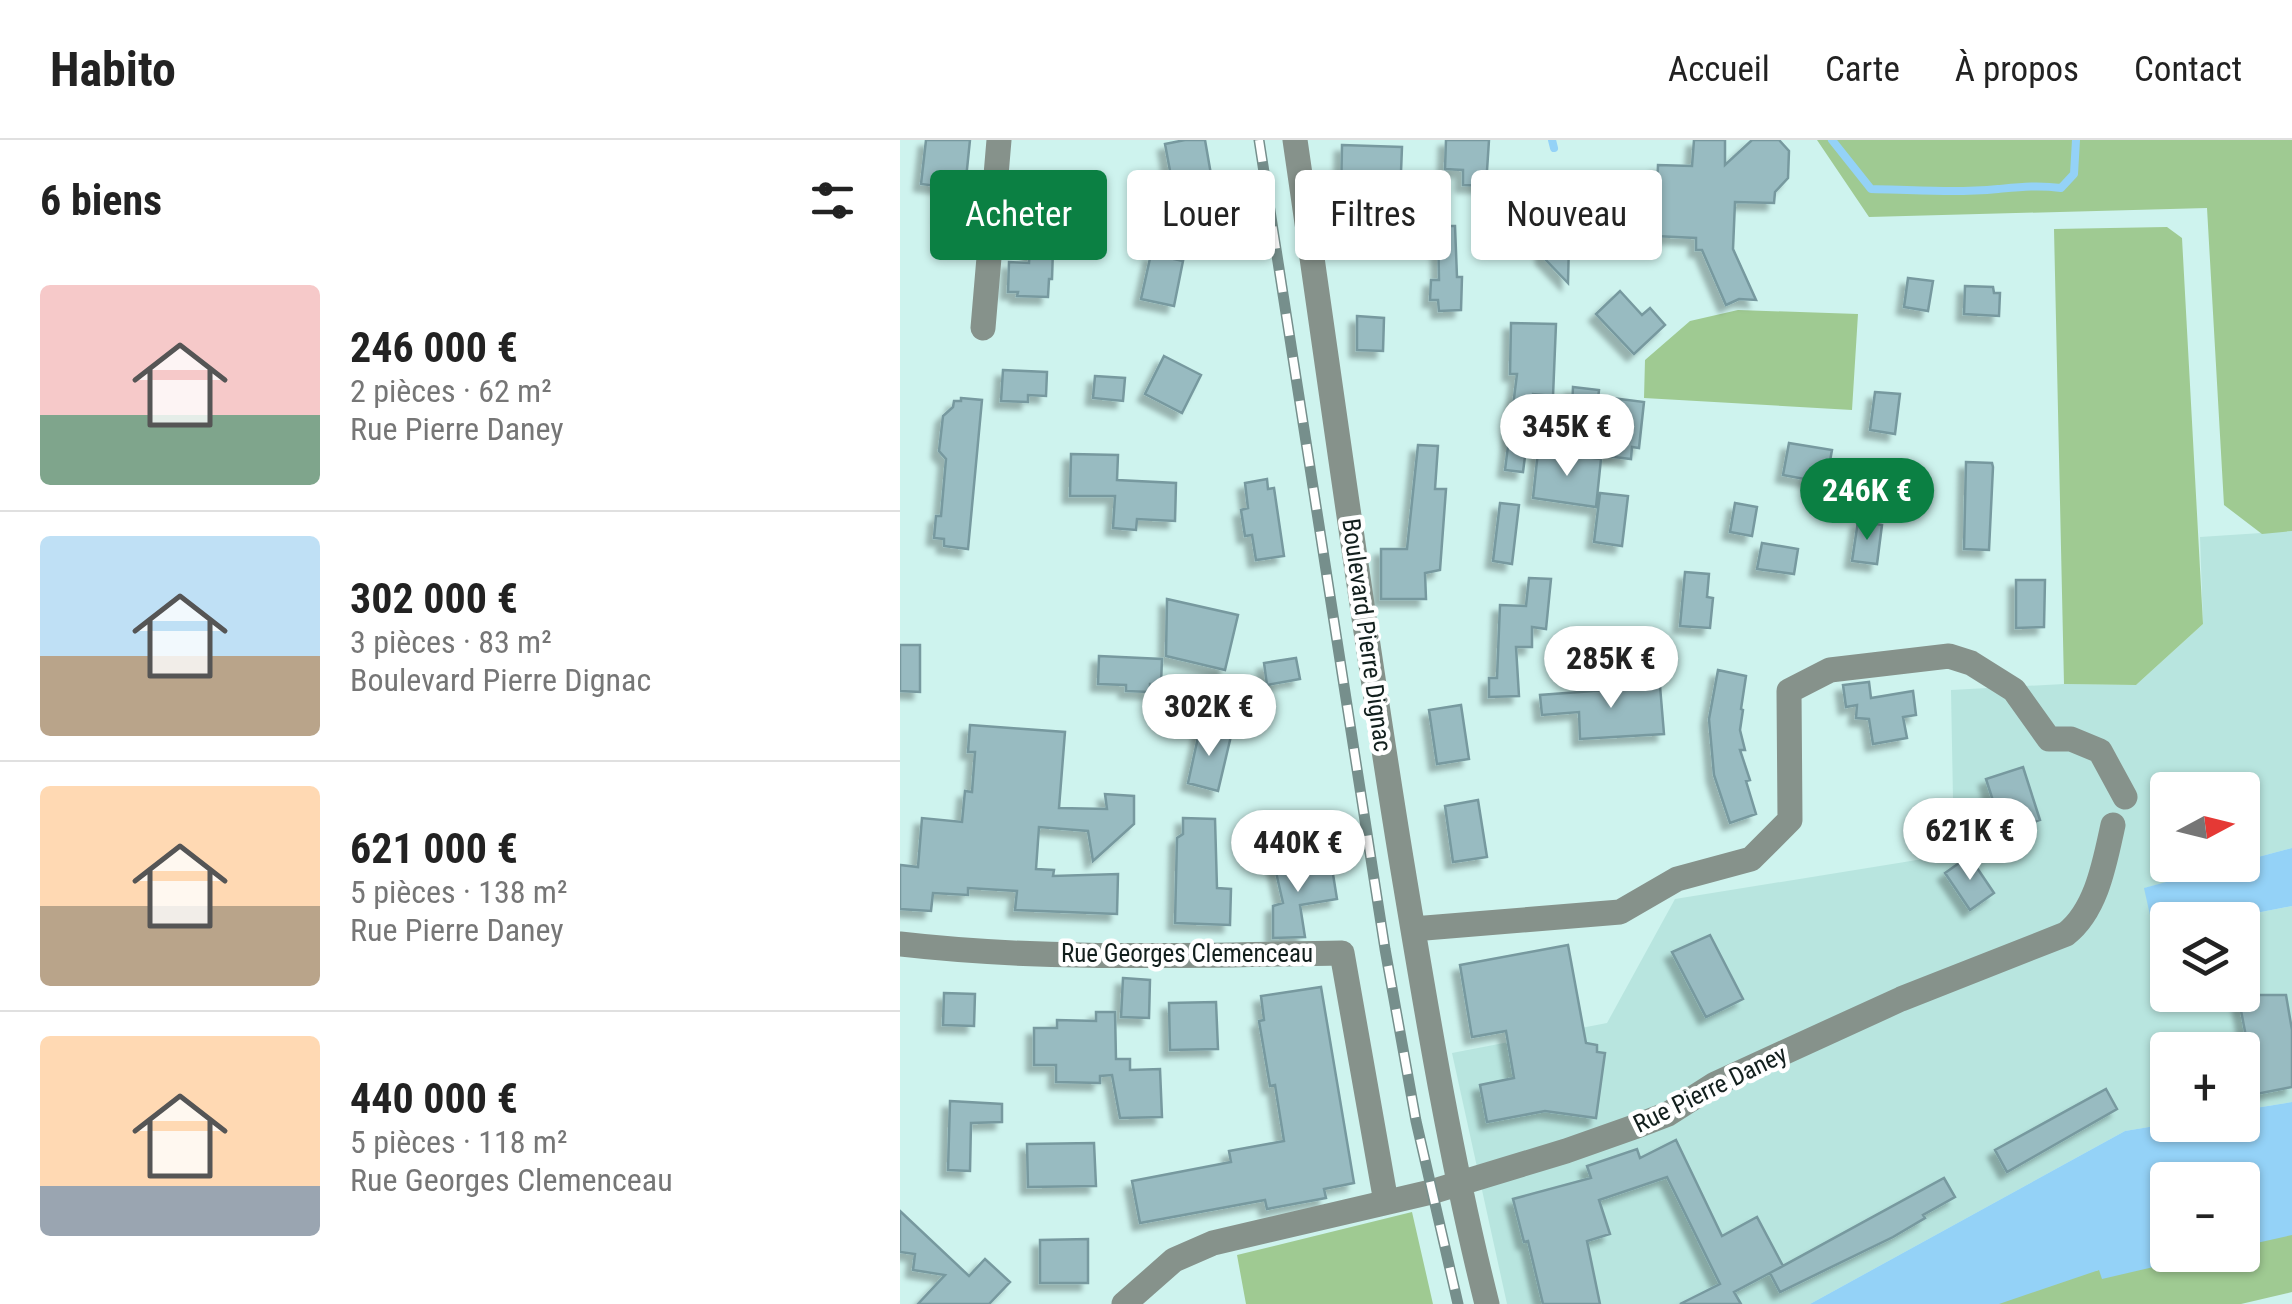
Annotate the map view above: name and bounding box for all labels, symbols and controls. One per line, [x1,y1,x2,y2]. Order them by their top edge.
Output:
text: Habito [50,41,176,98]
text: Accueil [1668,49,1770,90]
text: Carte [1825,49,1900,90]
text: À propos [1955,49,2079,90]
text: Contact [2134,49,2242,90]
chip: Acheter [930,170,1107,260]
chip: Louer [1127,170,1275,260]
chip: Filtres [1295,170,1451,260]
chip: Nouveau [1471,170,1662,260]
icon: filters [805,173,860,228]
text: 6 biens [40,176,162,225]
text: 246 000 € [350,323,518,372]
icon: home [120,325,240,445]
text: 2 pièces · 62 m² [350,372,552,410]
pin: 345K € [1486,394,1648,479]
text: 345K € [1522,407,1612,445]
text: Rue Pierre Daney [350,410,564,448]
pin: 246K € [1786,458,1948,543]
text: 246K € [1822,471,1912,509]
street label: Boulevard Pierre Dignac [1336,516,1398,754]
text: 302 000 € [350,574,518,623]
icon: home [120,576,240,696]
text: 3 pièces · 83 m² [350,623,552,661]
pin: 285K € [1530,626,1692,711]
text: 285K € [1566,639,1656,677]
text: Boulevard Pierre Dignac [350,661,651,699]
pin: 302K € [1128,674,1290,759]
text: 302K € [1164,687,1254,725]
north arrow [2150,772,2260,882]
map controls [2150,772,2260,1272]
pin: 621K € [1889,798,2051,883]
pin: 440K € [1217,810,1379,895]
text: 621K € [1925,811,2015,849]
text: 440K € [1253,823,1343,861]
text: 621 000 € [350,824,518,873]
icon: home [120,826,240,946]
text: 5 pièces · 138 m² [350,873,568,911]
button: layers [2150,902,2260,1012]
text: Rue Pierre Daney [350,911,564,949]
street label: Rue Georges Clemenceau [1061,939,1313,968]
button: + [2150,1032,2260,1142]
street label: Rue Pierre Daney [1629,1039,1791,1139]
text: 440 000 € [350,1074,518,1123]
icon: home [120,1076,240,1196]
text: 5 pièces · 118 m² [350,1123,568,1161]
text: Rue Georges Clemenceau [350,1161,673,1199]
button: − [2150,1162,2260,1272]

